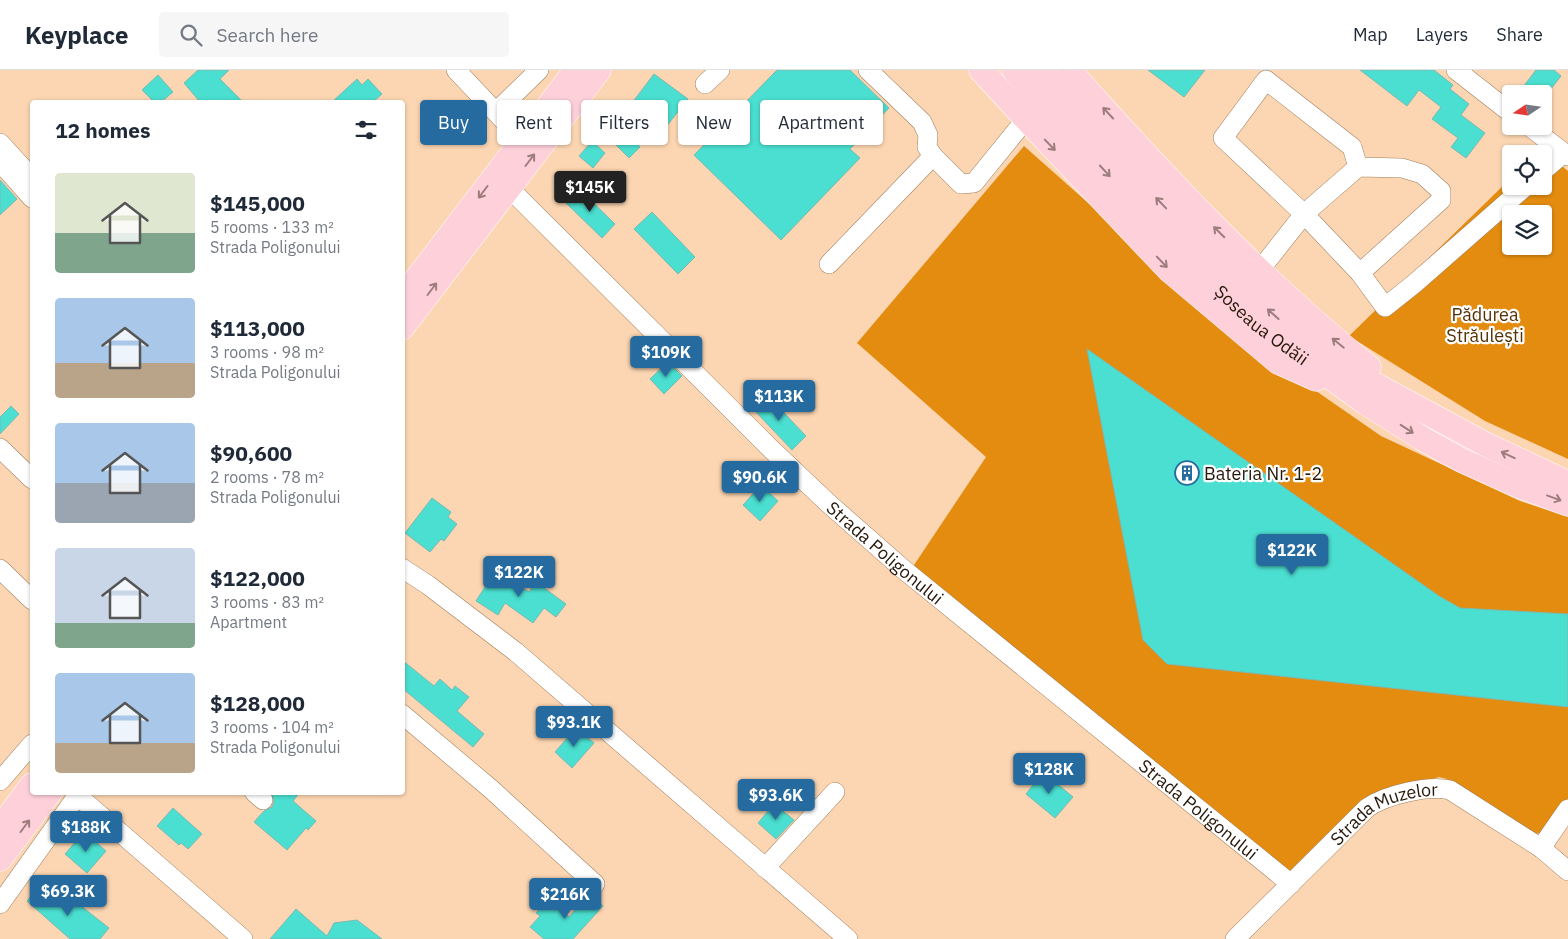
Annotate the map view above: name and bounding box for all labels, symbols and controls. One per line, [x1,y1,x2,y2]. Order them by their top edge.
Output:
search box [159,12,509,57]
text: Keyplace [25,19,129,51]
icon: search [177,21,205,49]
text: Search here [217,23,318,47]
text: Map [1353,23,1388,46]
text: Layers [1416,23,1468,46]
text: Share [1496,23,1543,46]
north arrow [1502,85,1552,135]
map controls [1502,85,1552,255]
chip: Buy [420,100,487,145]
chip: Rent [497,100,571,145]
chip: Filters [581,100,668,145]
chip: New [678,100,750,145]
chip: Apartment [760,100,883,145]
one-way arrow [1102,107,1114,120]
text: 12 homes [55,116,151,144]
icon: filters [352,116,380,144]
one-way arrow [1044,138,1056,151]
button: locate [1502,145,1552,195]
one-way arrow [525,153,535,167]
one-way arrow [1099,164,1111,177]
pin: $145K [555,170,625,213]
text: $145K [565,177,615,197]
one-way arrow [477,185,488,198]
text: $145,000 [210,189,305,217]
icon: home [95,193,155,253]
one-way arrow [1155,196,1167,209]
button: layers [1502,205,1552,255]
text: 5 rooms · 133 m² [210,217,334,237]
one-way arrow [1214,226,1226,238]
text: Strada Poligonului [210,237,340,257]
one-way arrow [1156,256,1168,268]
street label: Șoseaua Odăii [1210,280,1313,370]
one-way arrow [427,282,437,296]
park label: Pădurea Străulești [1446,303,1524,347]
one-way arrow [1267,308,1280,320]
text: $113,000 [210,314,305,342]
icon: home [95,318,155,378]
pin: $109K [631,336,701,378]
one-way arrow [1332,337,1345,348]
text: 3 rooms · 98 m² [210,342,324,362]
text: $109K [641,342,691,362]
text: Strada Poligonului [210,362,340,382]
pin: $113K [744,380,814,422]
text: $113K [754,386,804,406]
one-way arrow [1400,424,1414,434]
text: $90,600 [210,439,292,467]
icon: home [95,443,155,503]
one-way arrow [1501,450,1516,459]
pin: $90.6K [719,460,801,503]
building icon: Bateria Nr. 1-2 [1174,460,1200,486]
place label: Bateria Nr. 1-2 [1204,462,1322,485]
text: 2 rooms · 78 m² [210,467,324,487]
text: $90.6K [733,467,787,487]
text: Strada Poligonului [210,487,340,507]
one-way arrow [1546,494,1562,504]
street label: Strada Poligonului [822,496,948,609]
pin: $122K [1257,534,1327,576]
text: $122K [1267,540,1317,560]
pin: $122K [484,556,554,598]
text: $122K [494,562,544,582]
text: $122,000 [210,564,305,592]
icon: home [95,568,155,628]
text: 3 rooms · 83 m² [210,592,324,612]
text: Apartment [210,612,287,632]
text: $128,000 [210,689,305,717]
icon: home [95,693,155,753]
pin: $93.1K [533,706,615,748]
text: $93.1K [547,712,601,732]
text: 3 rooms · 104 m² [210,717,334,737]
text: Strada Poligonului [210,737,340,757]
pin: $128K [1014,752,1084,795]
street label: Strada Poligonului [1134,754,1263,864]
text: $128K [1024,759,1074,779]
street label: Strada Muzelor [1325,777,1438,850]
pin: $93.6K [735,778,817,821]
text: $93.6K [749,785,803,805]
pin: $188K [51,810,121,853]
text: $188K [61,817,111,837]
one-way arrow [20,819,30,833]
pin: $69.3K [27,874,109,917]
pin: $216K [530,878,600,920]
text: $69.3K [41,881,95,901]
text: $216K [540,884,590,904]

